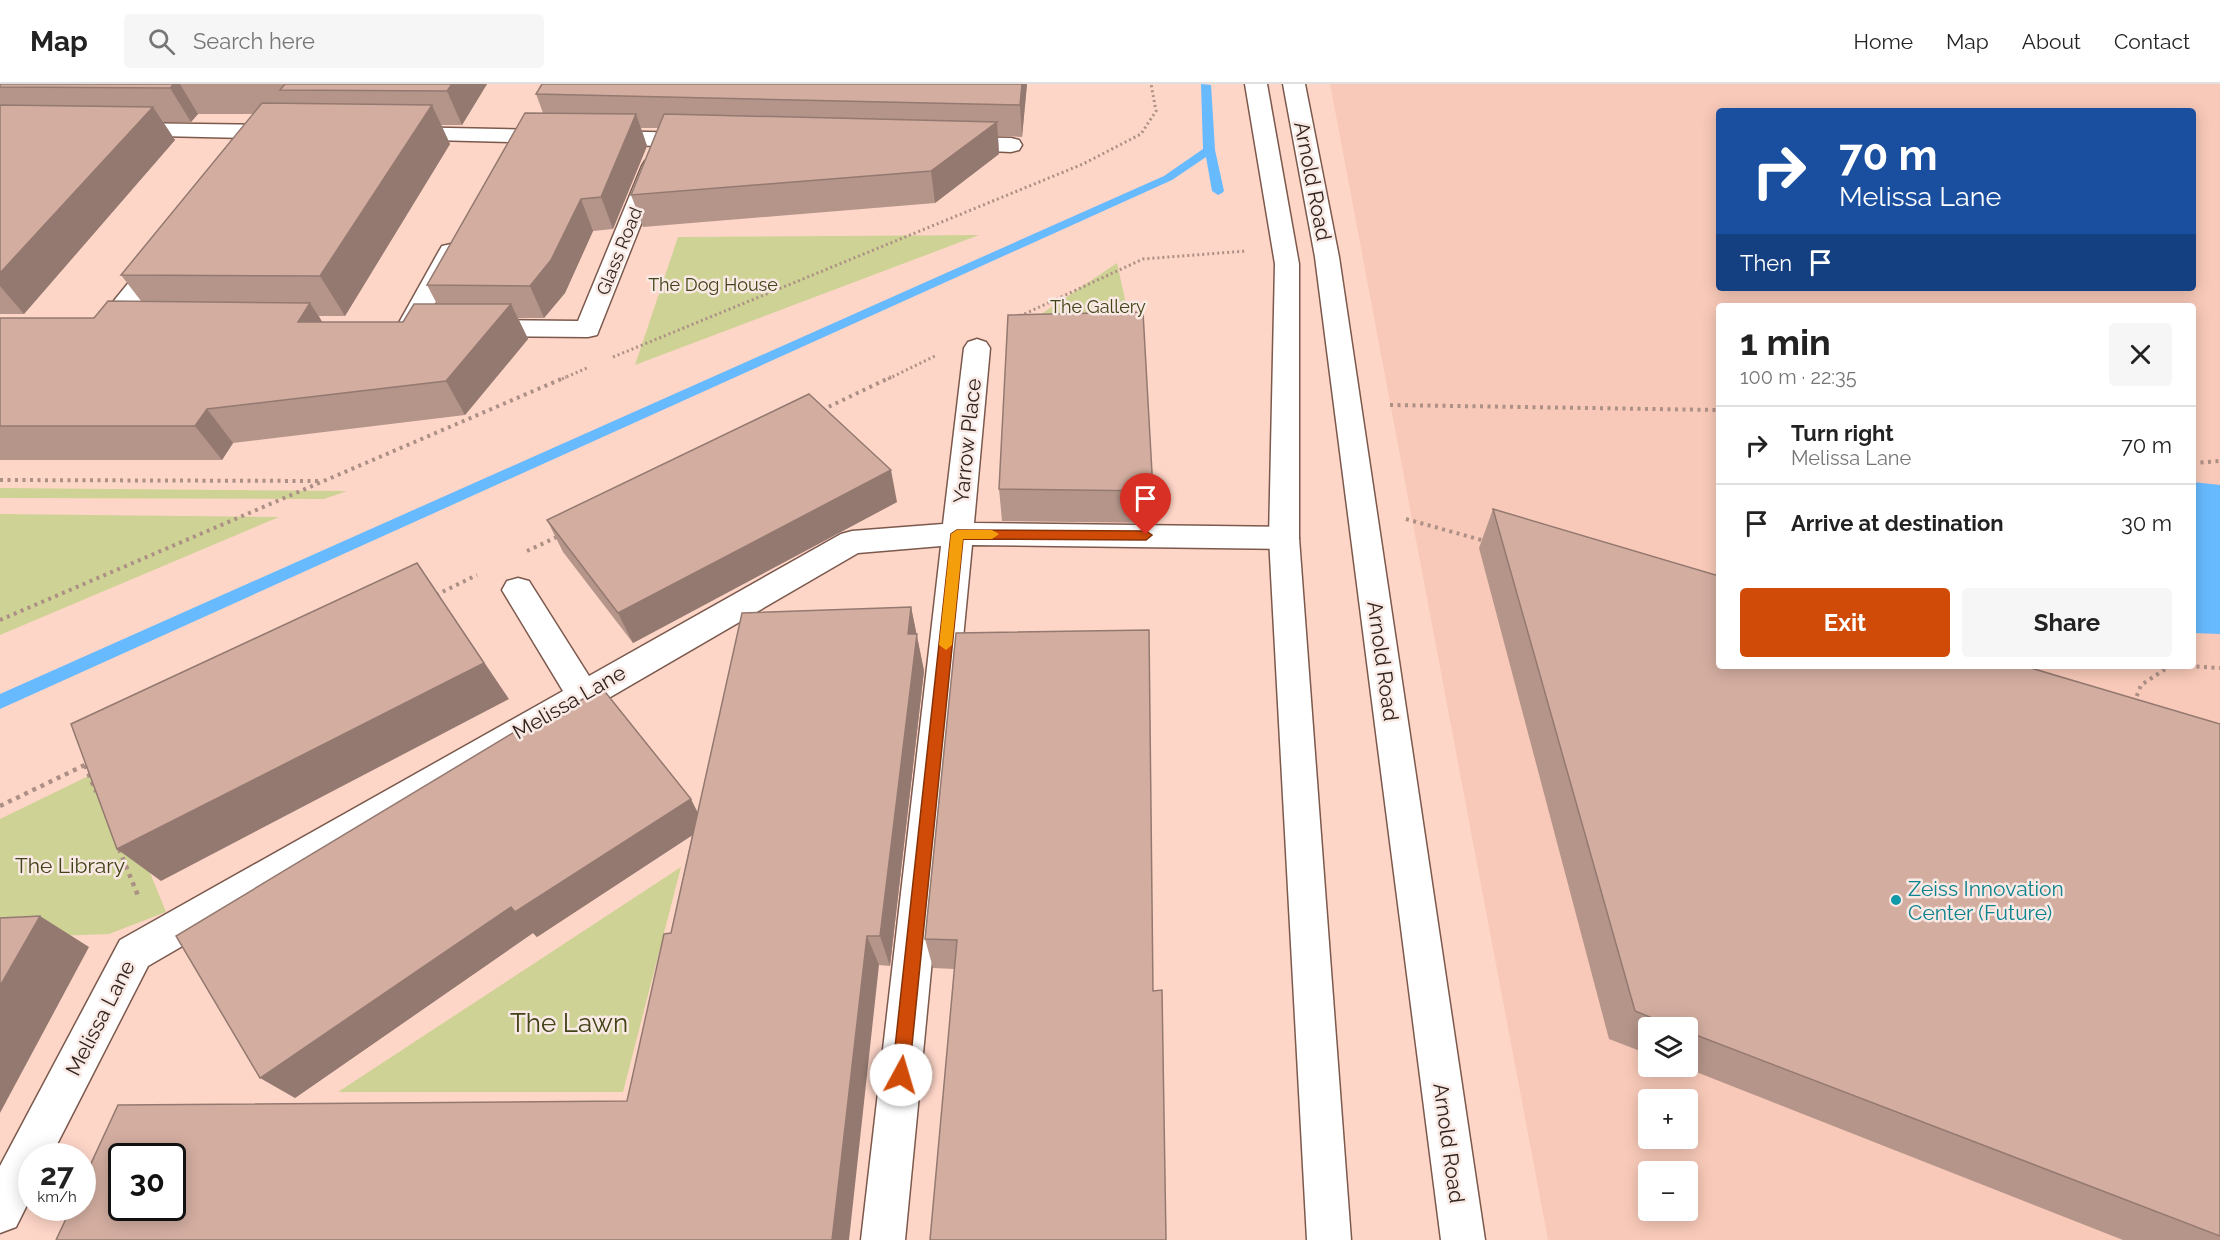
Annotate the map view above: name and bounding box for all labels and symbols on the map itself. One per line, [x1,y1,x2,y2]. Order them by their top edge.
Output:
street label: Arnold Road [1289,119,1337,243]
street label: Glass Road [592,204,646,298]
park label: The Dog House [648,274,778,295]
park label: The Gallery [1050,296,1146,317]
street label: Yarrow Place [948,377,986,505]
pin [1120,473,1171,535]
street label: Arnold Road [1362,599,1404,723]
street label: Melissa Lane [508,660,630,744]
park label: The Library [15,853,125,878]
place label: Zeiss Innovation Center (Future) [1908,876,2064,925]
marker: Zeiss Innovation Center (Future) [1889,893,1903,907]
street label: Melissa Lane [60,956,140,1080]
park label: The Lawn [510,1008,628,1038]
position arrow [869,1043,933,1107]
street label: Arnold Road [1428,1081,1470,1205]
speed limit sign: 30 [108,1143,186,1221]

